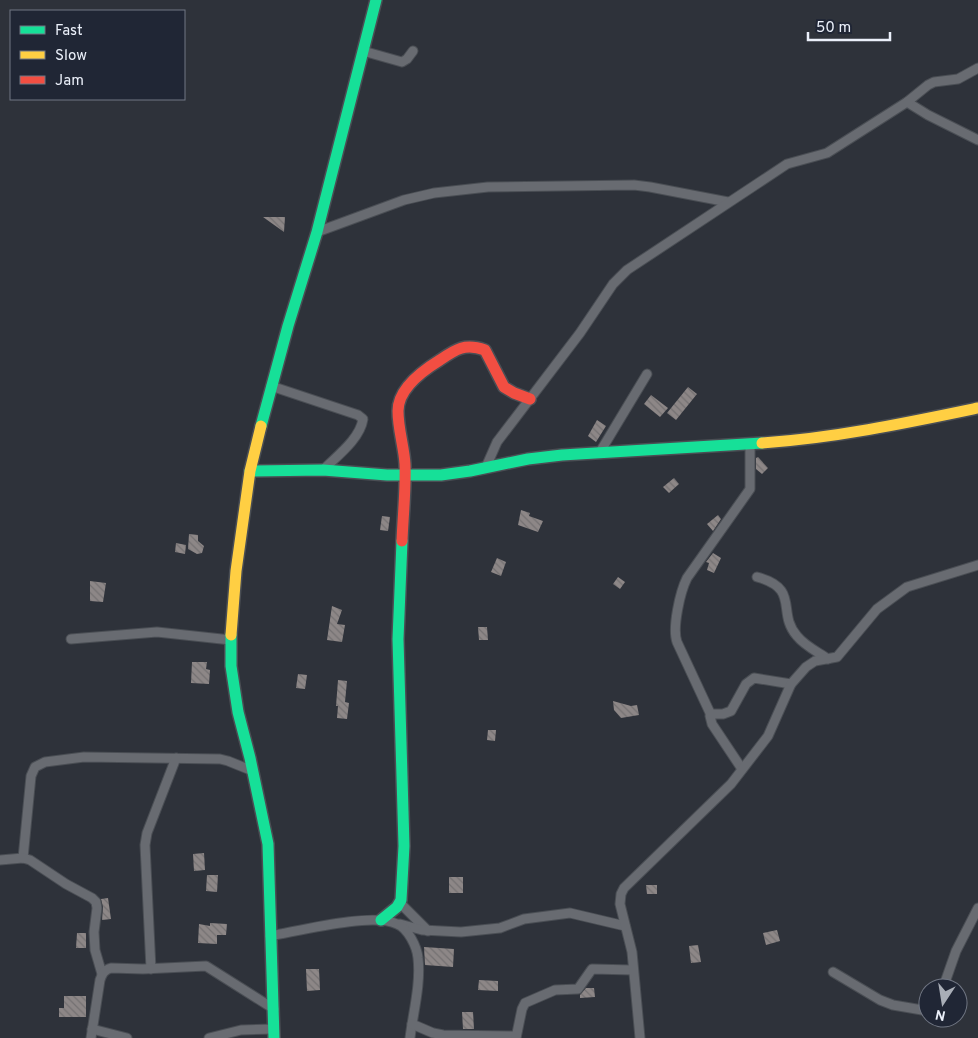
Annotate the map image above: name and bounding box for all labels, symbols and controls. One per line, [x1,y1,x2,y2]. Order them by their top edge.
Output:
legend [10,10,185,100]
scale bar [808,10,890,42]
text: 50 m [816,19,851,38]
text: Fast [55,22,83,41]
text: Slow [55,47,87,66]
text: Jam [55,72,84,91]
north arrow [918,978,968,1028]
text: N [934,1005,947,1024]

